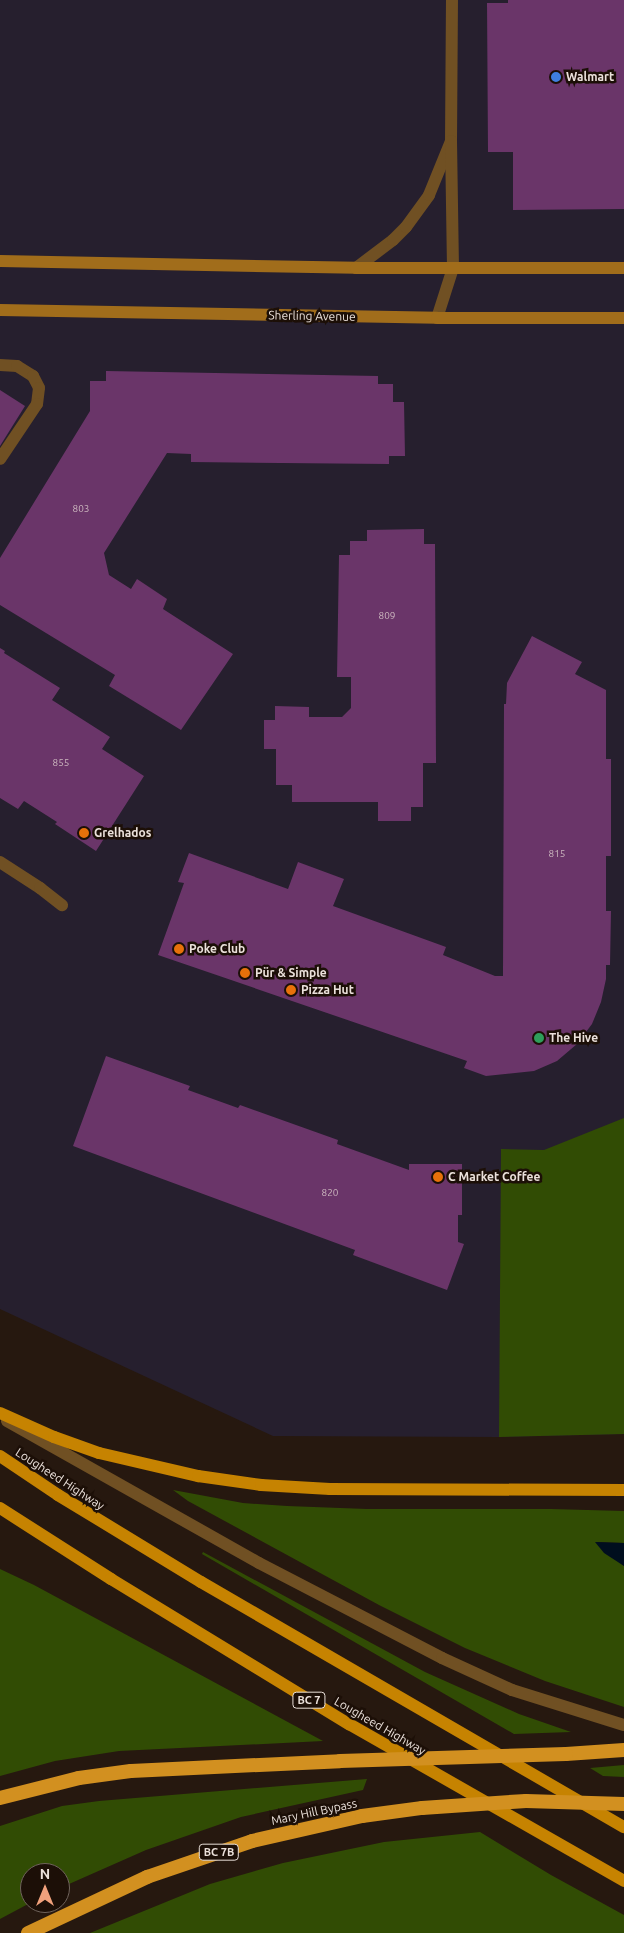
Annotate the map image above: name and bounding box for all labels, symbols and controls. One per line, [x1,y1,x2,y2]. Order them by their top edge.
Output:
place label: Walmart [566,70,614,84]
marker: Walmart [550,71,562,83]
street label: Sherling Avenue [268,308,356,324]
house number: 803 [73,503,89,515]
house number: 809 [379,610,395,622]
house number: 855 [53,757,69,769]
place label: Grelhados [94,826,151,840]
marker: Grelhados [78,827,90,839]
house number: 815 [549,848,565,860]
place label: Poke Club [189,942,245,956]
marker: Poke Club [173,943,185,955]
place label: Pür & Simple [255,966,327,980]
marker: Pür & Simple [239,967,251,979]
place label: Pizza Hut [301,983,354,997]
marker: Pizza Hut [285,984,297,996]
place label: The Hive [549,1031,598,1045]
marker: The Hive [533,1032,545,1044]
place label: C Market Coffee [448,1170,540,1184]
marker: C Market Coffee [432,1171,444,1183]
house number: 820 [322,1187,338,1199]
street label: Lougheed Highway [13,1445,107,1513]
road number: BC 7 [292,1692,326,1708]
street label: Lougheed Highway [332,1694,428,1758]
street label: Mary Hill Bypass [270,1796,358,1828]
road number: BC 7B [198,1844,240,1860]
north arrow [20,1863,70,1913]
text: N [40,1866,50,1882]

